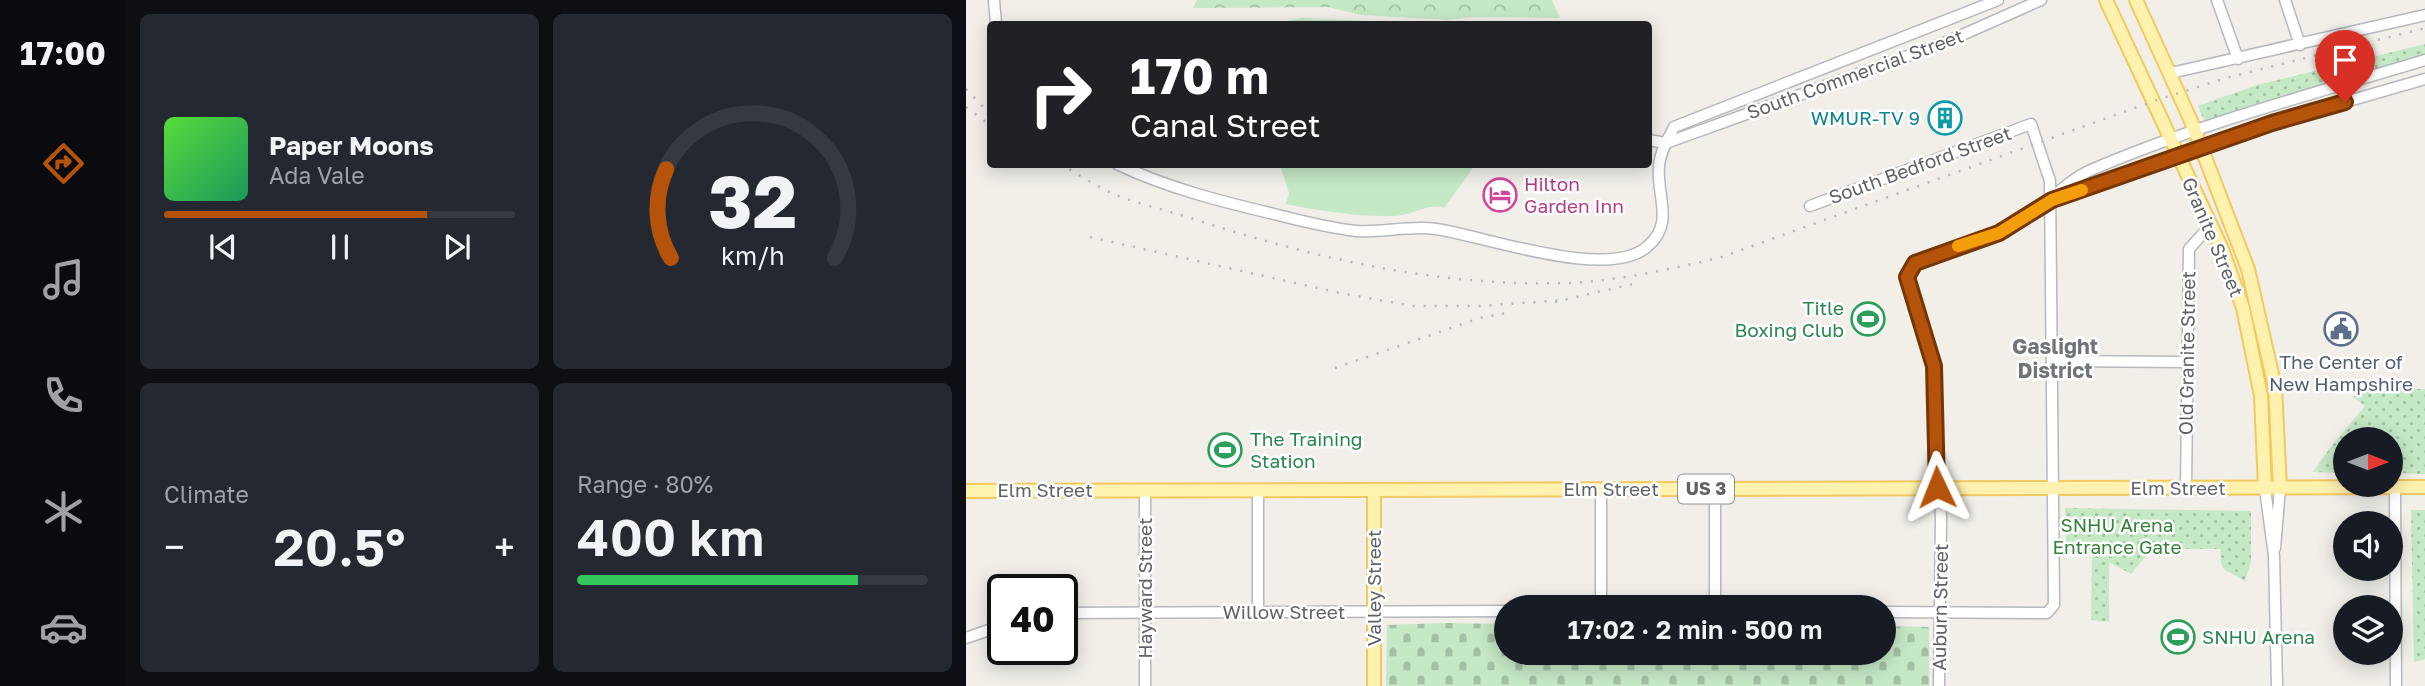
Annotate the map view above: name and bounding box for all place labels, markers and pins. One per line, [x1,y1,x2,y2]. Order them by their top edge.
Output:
pin [2315,30,2375,102]
building icon: WMUR-TV 9 [1926,99,1964,137]
place label: WMUR-TV 9 [1811,106,1920,129]
place label: Hilton Garden Inn [1524,172,1624,217]
hotel icon: Hilton Garden Inn [1481,176,1519,214]
place label: Title Boxing Club [1734,296,1844,341]
sports icon: Title Boxing Club [1849,300,1887,338]
public building icon: The Center of New Hampshire [2322,310,2360,348]
place label: The Center of New Hampshire [2269,350,2413,395]
place label: The Training Station [1250,427,1363,472]
sports icon: The Training Station [1206,431,1244,469]
sports icon: SNHU Arena [2159,618,2197,656]
place label: SNHU Arena [2202,625,2315,648]

